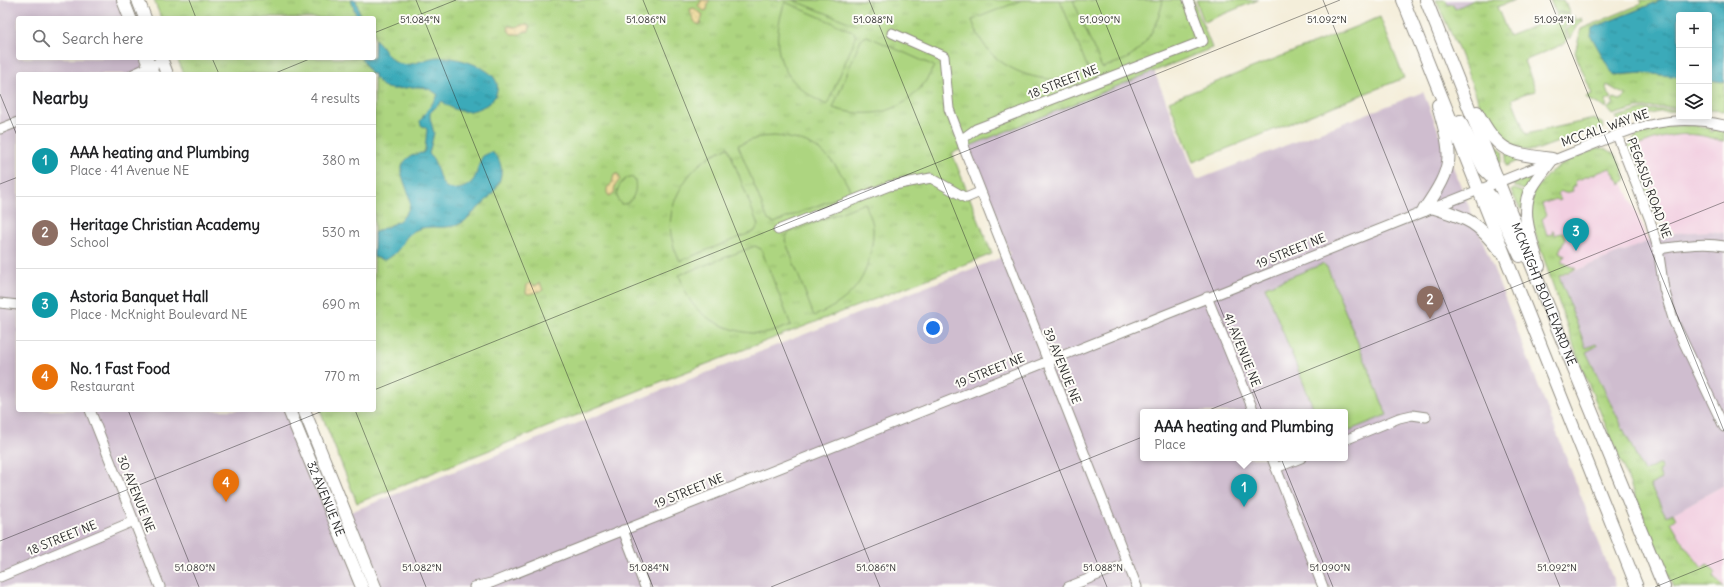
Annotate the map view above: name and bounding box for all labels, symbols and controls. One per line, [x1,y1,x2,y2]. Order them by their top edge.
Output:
map controls [1676,12,1712,120]
button: + [1676,12,1712,48]
text: 51.084°N [400,13,440,26]
text: 51.086°N [626,13,666,26]
text: 51.088°N [853,13,893,26]
text: 51.090°N [1080,13,1120,26]
text: 51.092°N [1307,13,1347,26]
text: 51.094°N [1534,13,1574,26]
search box [16,16,376,60]
icon: search [30,27,52,49]
text: Search here [62,29,143,48]
button: − [1676,48,1712,84]
street label: 18 STREET NE [1026,61,1100,102]
button: layers [1676,84,1712,120]
text: Nearby [32,87,88,109]
text: 4 results [311,90,360,107]
street label: MCCALL WAY NE [1559,106,1651,150]
street label: PEGASUS ROAD NE [1624,135,1675,240]
text: AAA heating and Plumbing [70,143,249,162]
text: 1 [42,152,48,169]
text: 380 m [322,152,360,169]
text: Place · 41 Avenue NE [70,162,189,179]
text: Heritage Christian Academy [70,215,260,234]
pin: 3 [1563,218,1589,251]
street label: MCKNIGHT BOULEVARD NE [1509,220,1580,368]
text: 2 [41,224,49,241]
text: 530 m [322,224,360,241]
street label: 19 STREET NE [1254,230,1328,271]
text: School [70,234,109,251]
pin: 2 [1417,286,1443,319]
text: Astoria Banquet Hall [70,287,208,306]
text: 3 [41,296,49,313]
text: 690 m [322,296,360,313]
text: Place · McKnight Boulevard NE [70,306,248,323]
street label: 41 AVENUE NE [1221,311,1264,389]
your location [923,318,943,338]
street label: 39 AVENUE NE [1040,326,1084,406]
street label: 19 STREET NE [953,350,1027,391]
text: No. 1 Fast Food [70,359,170,378]
text: 4 [41,368,49,385]
text: 770 m [324,368,360,385]
text: Restaurant [70,378,135,395]
popup [1140,409,1348,461]
text: AAA heating and Plumbing [1154,417,1334,436]
text: Place [1154,436,1186,453]
street label: 30 AVENUE NE [114,453,159,534]
street label: 32 AVENUE NE [304,459,348,538]
pin: 4 [213,469,239,502]
street label: 19 STREET NE [652,470,726,511]
pin: 1 [1231,474,1257,507]
street label: 18 STREET NE [25,517,99,558]
text: 51.080°N [175,561,215,574]
text: 51.082°N [402,561,442,574]
text: 51.084°N [629,561,669,574]
text: 51.086°N [856,561,896,574]
text: 51.088°N [1083,561,1123,574]
text: 51.090°N [1310,561,1350,574]
text: 51.092°N [1537,561,1577,574]

